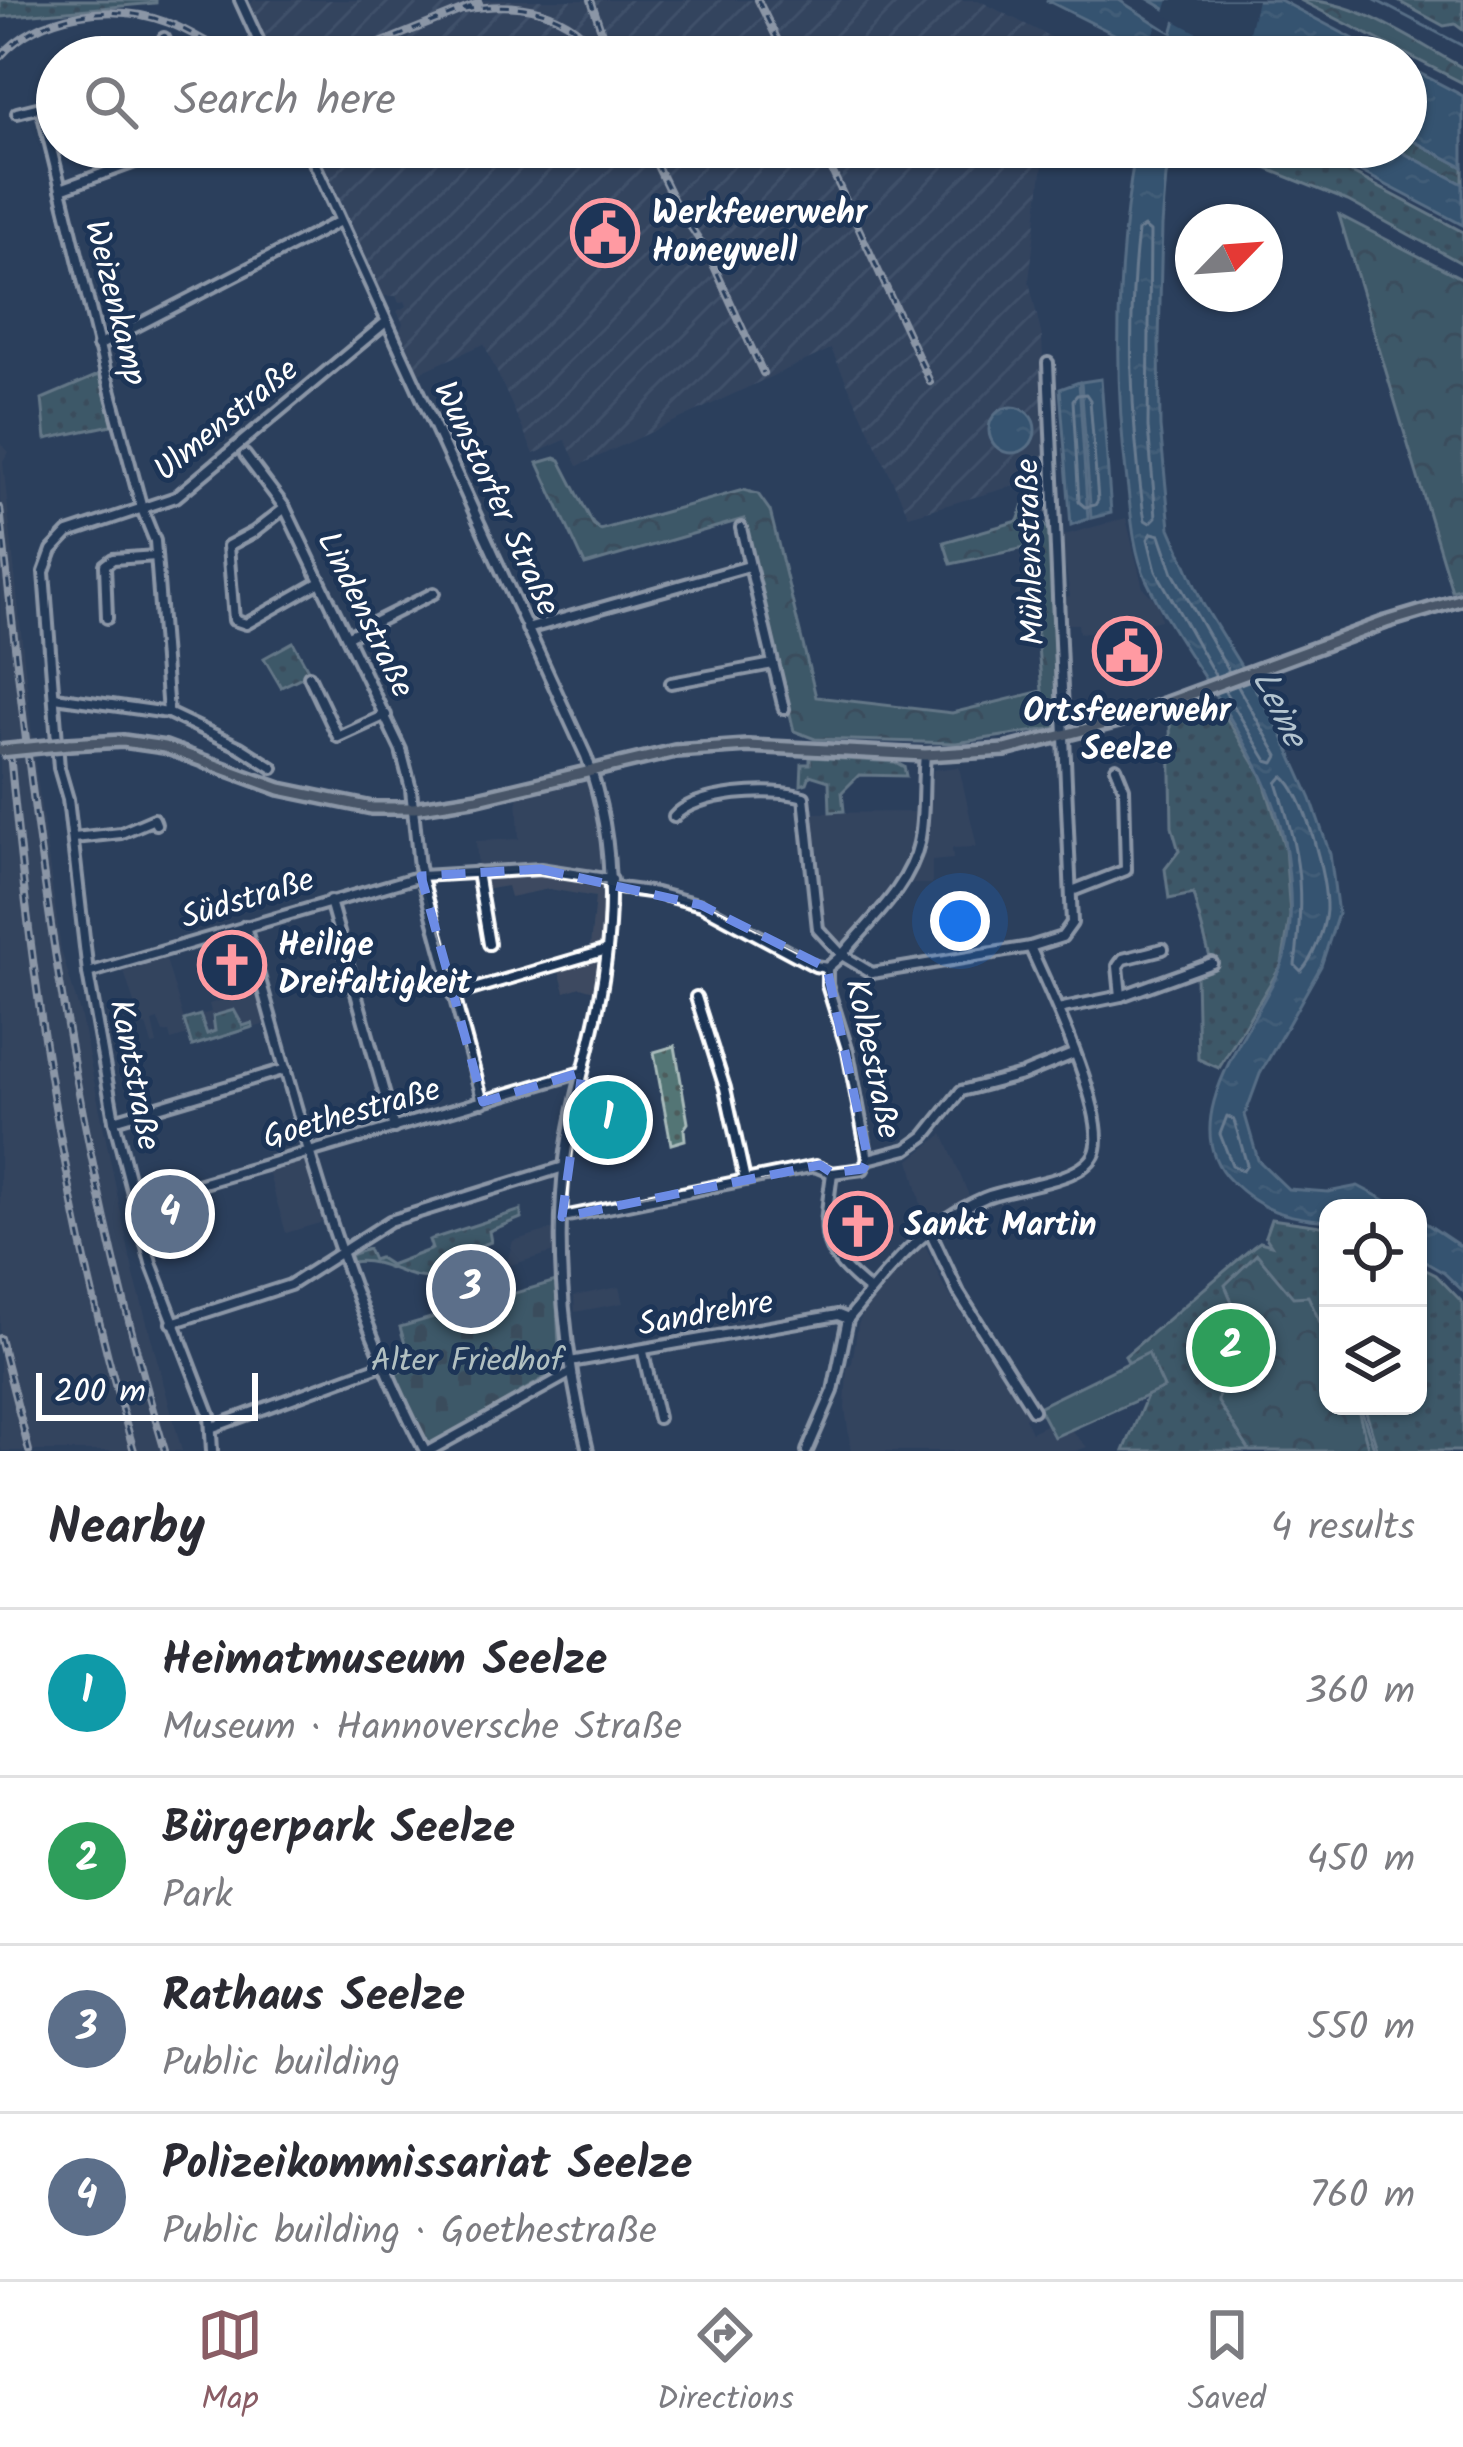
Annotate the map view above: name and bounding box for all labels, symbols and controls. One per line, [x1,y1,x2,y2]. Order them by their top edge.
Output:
search box [36,36,1427,168]
text: Search here [174,66,396,138]
icon: search [78,69,144,135]
place label: Werkfeuerwehr Honeywell [652,188,869,279]
public building icon: Werkfeuerwehr Honeywell [570,198,640,268]
north arrow [1175,204,1283,312]
street label: Weizenkamp [68,215,160,391]
street label: Ulmenstraße [143,346,311,496]
street label: Wunstorfer Straße [417,373,573,626]
street label: Mühlenstraße [1002,457,1062,647]
street label: Lindenstraße [301,523,427,708]
public building icon: Ortsfeuerwehr Seelze [1092,616,1162,686]
water label: Leine [1235,661,1323,761]
place label: Ortsfeuerwehr Seelze [1023,686,1233,777]
street label: Südstraße [175,855,321,945]
your location [930,891,990,951]
place label: Heilige Dreifaltigkeit [278,920,473,1011]
church icon: Heilige Dreifaltigkeit [197,930,267,1000]
street label: Kolbestraße [828,974,914,1144]
street label: Kantstraße [92,995,174,1155]
street label: Goethestraße [257,1064,447,1166]
pin: 1 [569,1075,647,1165]
pin: 4 [131,1169,209,1259]
church icon: Sankt Martin [823,1191,893,1261]
map controls [1319,1199,1427,1415]
button: locate [1319,1199,1427,1307]
place label: Sankt Martin [904,1200,1097,1253]
pin: 3 [432,1244,510,1334]
street label: Sandrehre [634,1277,778,1353]
pin: 2 [1192,1303,1270,1393]
button: layers [1319,1307,1427,1415]
park label: Alter Friedhof [371,1336,567,1389]
scale bar [36,1367,258,1420]
text: 200 m [54,1367,146,1420]
text: Nearby [48,1489,205,1570]
text: 4 results [1271,1498,1415,1560]
text: Heimatmuseum Seelze [162,1626,607,1698]
text: 1 [81,1662,93,1724]
text: 360 m [1305,1662,1415,1724]
text: Museum · Hannoversche Straße [162,1698,682,1760]
text: Bürgerpark Seelze [162,1794,515,1866]
text: 2 [76,1830,98,1892]
text: 450 m [1306,1830,1415,1892]
text: Park [162,1866,233,1928]
text: Rathaus Seelze [162,1962,465,2034]
text: 3 [76,1998,98,2060]
text: 550 m [1307,1998,1415,2060]
text: Public building [162,2034,400,2096]
text: Polizeikommissariat Seelze [162,2130,692,2202]
text: 4 [76,2166,98,2228]
text: 760 m [1309,2166,1415,2228]
text: Public building · Goethestraße [162,2202,657,2264]
tab: Map [197,2302,263,2427]
tab: Directions [657,2302,794,2427]
tab: Saved [1188,2302,1266,2427]

